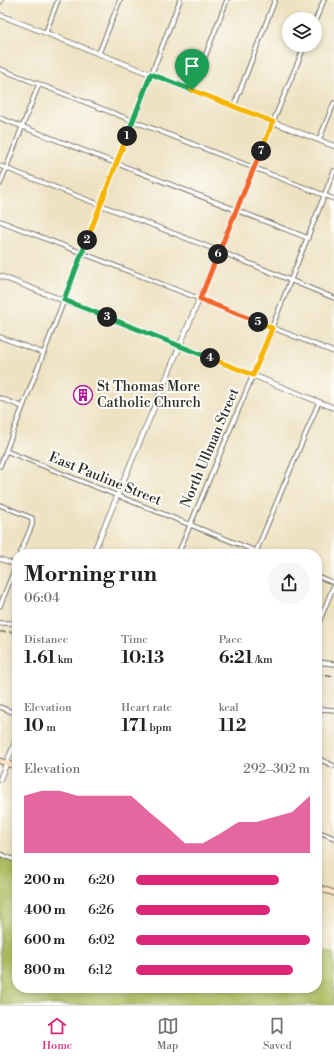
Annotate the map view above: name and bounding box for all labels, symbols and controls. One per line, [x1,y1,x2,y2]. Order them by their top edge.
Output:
map controls [282,12,322,52]
button: layers [282,12,322,52]
pin [175,49,209,90]
icon: arrive [181,55,203,77]
pin: 1 [117,126,137,146]
text: 1 [124,129,130,143]
pin: 7 [251,141,271,161]
text: 7 [258,144,264,158]
pin: 2 [77,230,97,250]
text: 2 [84,233,90,247]
pin: 6 [208,244,228,264]
text: 6 [215,247,221,261]
pin: 3 [97,307,117,327]
text: 3 [104,310,110,324]
pin: 5 [248,312,268,332]
text: 5 [255,315,261,329]
pin: 4 [200,348,220,368]
text: 4 [206,351,214,365]
place label: St Thomas More Catholic Church [97,378,202,412]
building icon: St Thomas More Catholic Church [72,384,94,406]
street label: North Ullman Street [177,385,243,510]
street label: East Pauline Street [46,448,164,510]
text: Morning run [24,561,157,588]
button: share [268,562,310,604]
text: 06:04 [24,590,60,606]
text: Distance [24,633,68,647]
text: Time [121,633,148,647]
text: Pace [219,633,242,647]
text: 1.61 [24,647,55,669]
text: 10:13 [121,647,164,669]
text: 6:21 [219,647,253,669]
text: km [55,653,73,667]
text: /km [253,653,273,667]
text: Elevation [24,701,72,715]
text: Heart rate [121,701,172,715]
text: kcal [219,701,239,715]
text: 10 [24,715,44,737]
text: 171 [121,715,147,737]
text: 112 [219,715,247,737]
text: m [44,721,56,735]
text: bpm [147,721,172,735]
text: Elevation [24,761,80,777]
text: 292–302 m [243,761,310,777]
text: 200 m [24,872,65,888]
text: 6:20 [88,872,115,888]
text: 400 m [24,902,66,918]
text: 6:26 [88,902,114,918]
text: 600 m [24,932,65,948]
text: 6:02 [88,932,115,948]
text: 800 m [24,962,65,978]
text: 6:12 [88,962,112,978]
tab: Home [42,1015,72,1053]
tab: Map [157,1015,179,1053]
tab: Saved [263,1015,292,1053]

